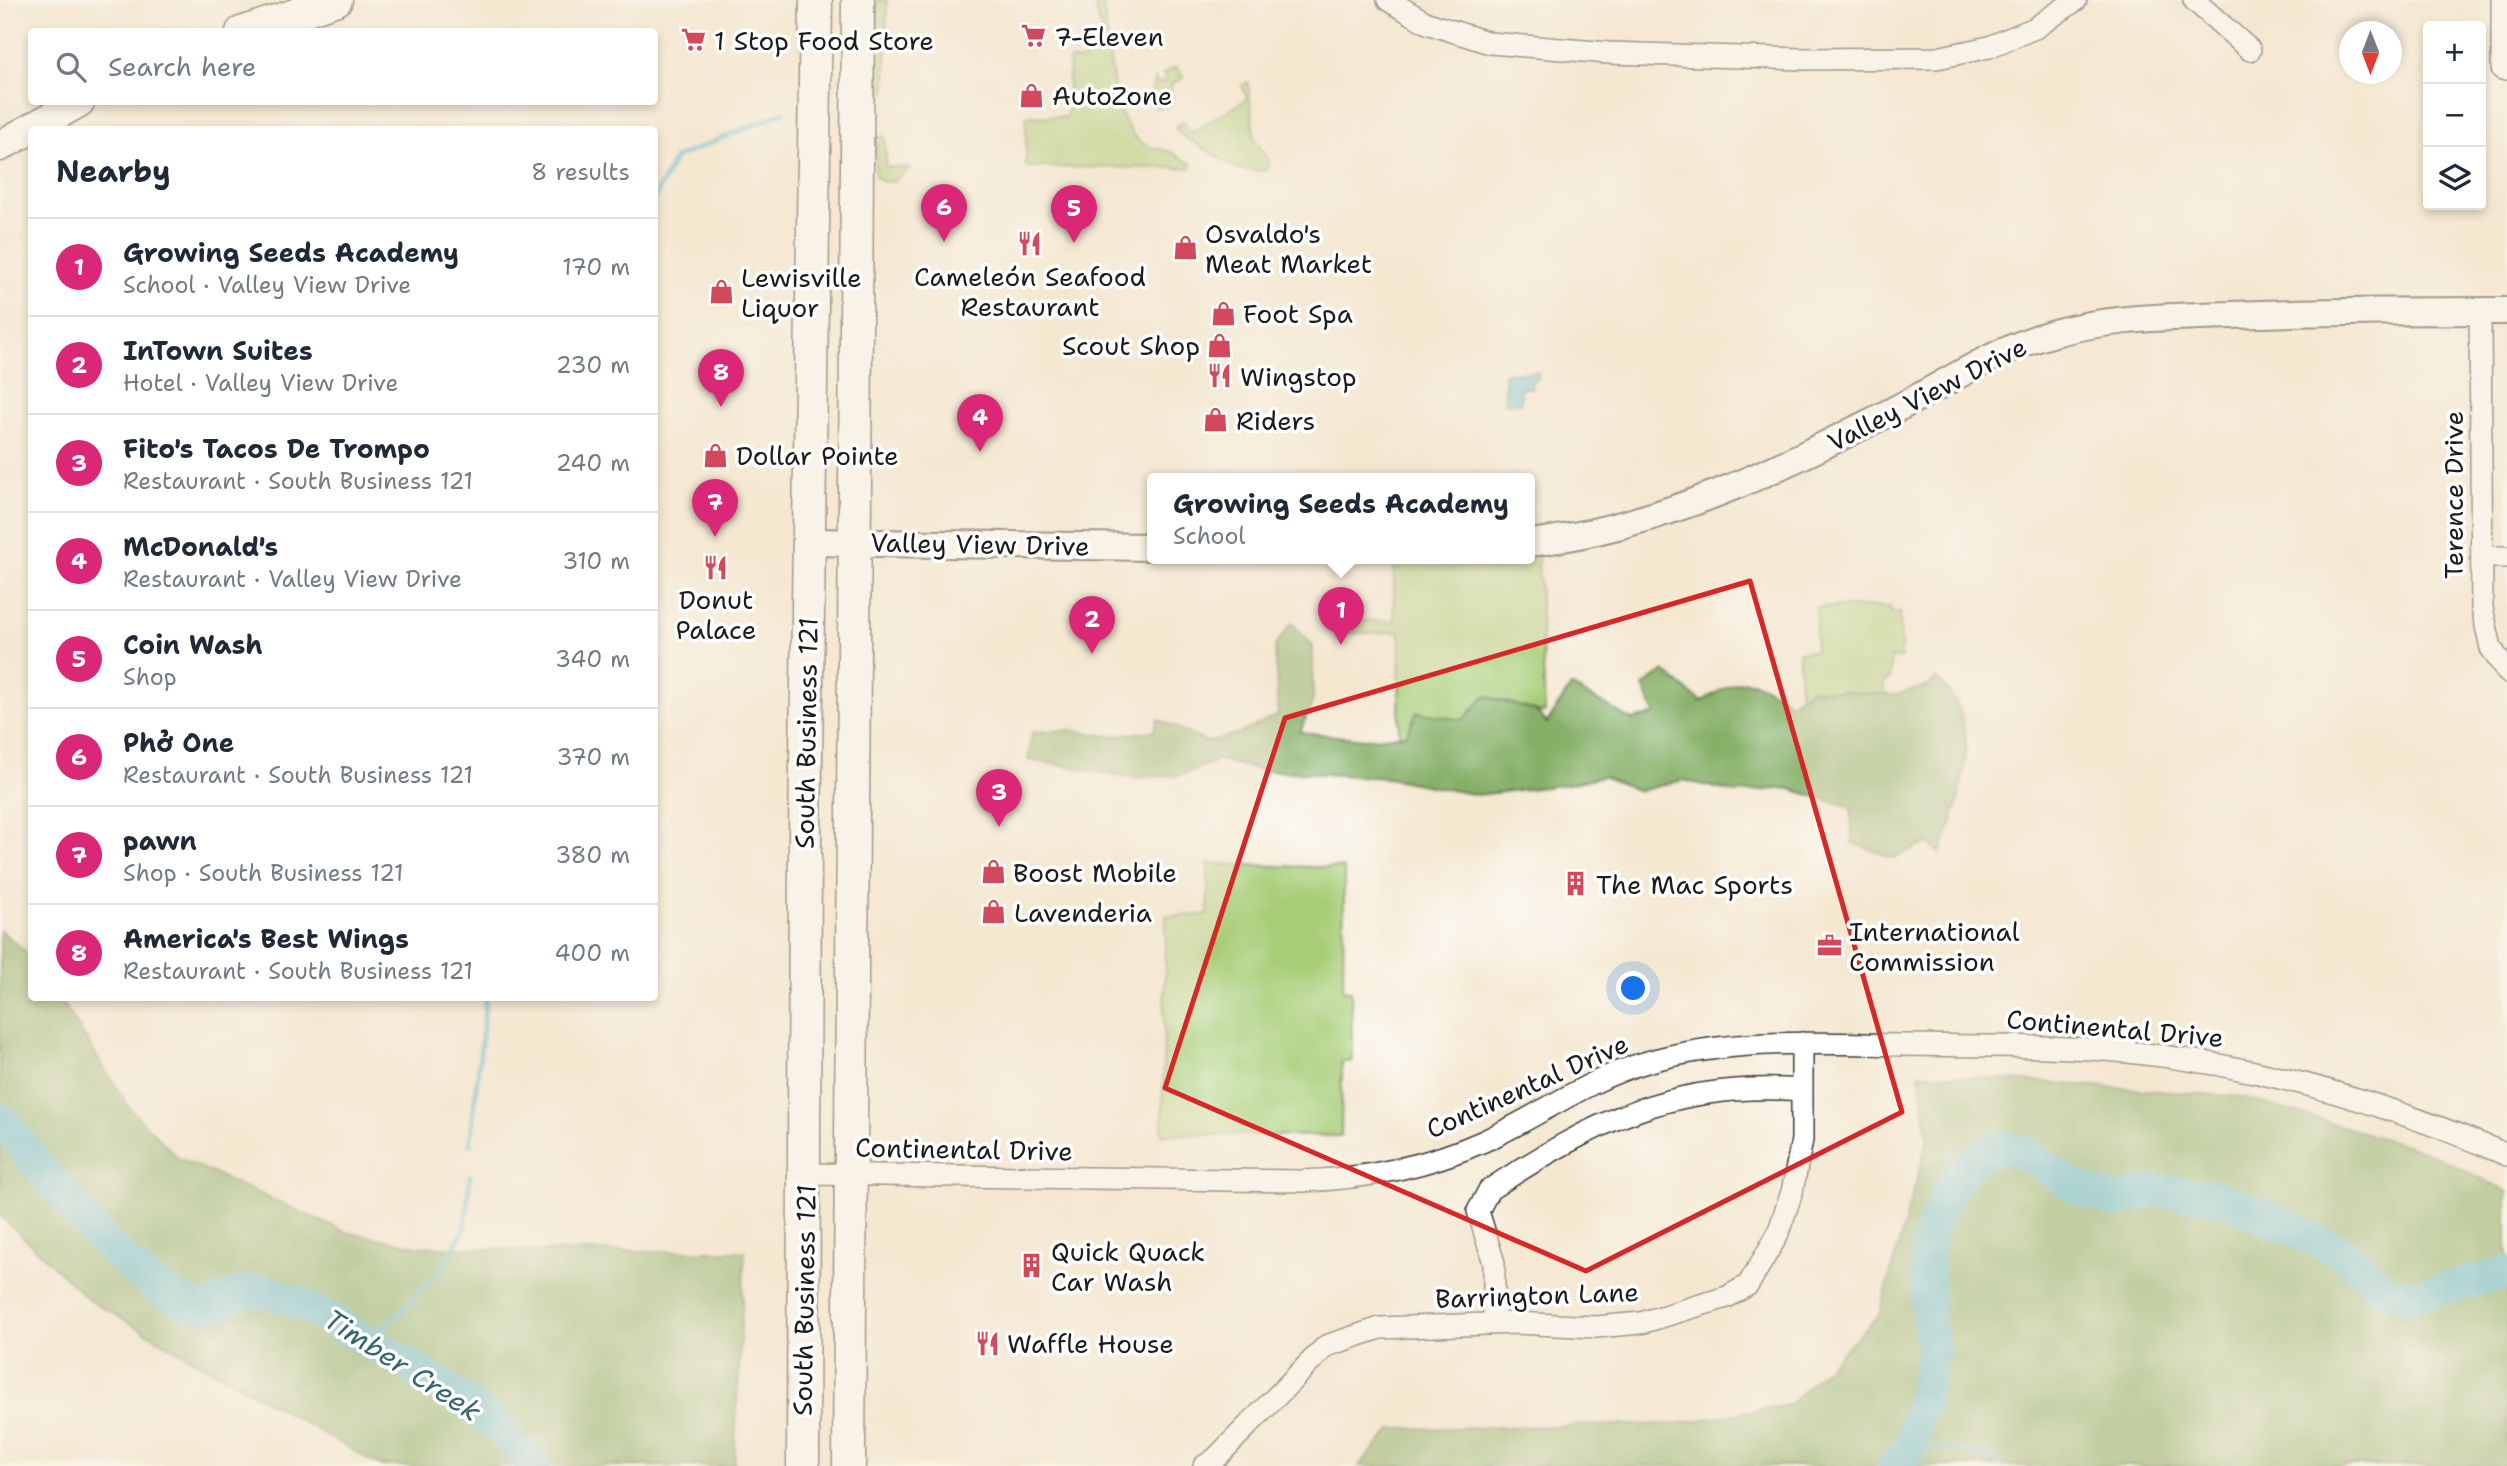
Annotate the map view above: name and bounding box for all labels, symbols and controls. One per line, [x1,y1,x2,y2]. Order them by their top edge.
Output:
place label: 7-Eleven [1054,19,1164,54]
north arrow [2339,21,2402,84]
map controls [2423,21,2486,210]
button: + [2423,21,2486,84]
supermarket icon: 7-Eleven [1020,22,1048,50]
place label: 1 Stop Food Store [714,23,934,58]
supermarket icon: 1 Stop Food Store [680,26,708,54]
search box [28,28,658,105]
icon: search [52,48,90,86]
text: Search here [108,49,257,84]
place label: AutoZone [1052,78,1173,113]
shop icon: AutoZone [1018,81,1046,109]
button: − [2423,84,2486,147]
button: layers [2423,147,2486,210]
text: Nearby [56,151,171,192]
text: 8 results [531,157,630,187]
pin: 6 [921,184,967,242]
pin: 5 [1051,185,1097,243]
place label: Osvaldo's Meat Market [1205,216,1372,281]
restaurant icon: Cameleón Seafood Restaurant [1016,230,1044,258]
shop icon: Osvaldo's Meat Market [1171,234,1199,262]
text: Growing Seeds Academy [123,235,459,270]
text: 1 [74,252,84,282]
text: 170 m [562,252,630,282]
place label: Cameleón Seafood Restaurant [914,259,1146,324]
place label: Lewisville Liquor [741,260,862,325]
text: School · Valley View Drive [123,270,411,300]
shop icon: Lewisville Liquor [707,278,735,306]
place label: Foot Spa [1243,296,1353,331]
shop icon: Foot Spa [1209,299,1237,327]
place label: Scout Shop [1062,328,1200,363]
street label: Valley View Drive [1821,329,2033,459]
shop icon: Scout Shop [1206,331,1234,359]
text: InTown Suites [123,333,313,368]
pin: 8 [698,349,744,407]
text: 2 [71,350,87,380]
text: 230 m [556,350,630,380]
place label: Wingstop [1240,359,1357,394]
restaurant icon: Wingstop [1206,362,1234,390]
text: Hotel · Valley View Drive [123,368,399,398]
pin: 4 [957,394,1003,452]
place label: Riders [1236,403,1315,438]
shop icon: Riders [1202,406,1230,434]
street label: Terence Drive [2436,411,2471,579]
text: Fito's Tacos De Trompo [123,431,430,466]
place label: Dollar Pointe [736,438,899,473]
shop icon: Dollar Pointe [702,441,730,469]
text: 3 [71,448,87,478]
text: 240 m [556,448,630,478]
text: Restaurant · South Business 121 [123,466,473,496]
popup [1147,473,1535,564]
pin: 7 [692,479,738,537]
text: Growing Seeds Academy [1173,486,1509,521]
text: School [1173,521,1245,551]
street label: Valley View Drive [870,525,1090,563]
text: McDonald's [123,529,278,564]
text: 4 [71,546,87,576]
text: 310 m [562,546,630,576]
restaurant icon: Donut Palace [702,553,730,581]
text: Restaurant · Valley View Drive [123,564,462,594]
place label: Donut Palace [676,582,756,647]
pin: 1 [1318,587,1364,645]
pin: 2 [1069,596,1115,654]
street label: South Business 121 [786,617,826,849]
text: Coin Wash [123,627,263,662]
text: 5 [72,644,86,674]
text: 340 m [555,644,630,674]
text: Shop [123,662,177,692]
text: Phở One [123,725,234,760]
text: 6 [71,742,87,772]
text: 370 m [557,742,630,772]
text: Restaurant · South Business 121 [123,760,473,790]
pin: 3 [976,769,1022,827]
text: pawn [123,823,197,858]
text: 7 [71,840,87,870]
text: 380 m [555,840,630,870]
place label: Boost Mobile [1013,855,1177,890]
text: Shop · South Business 121 [123,858,404,888]
shop icon: Boost Mobile [979,858,1007,886]
place label: The Mac Sports [1596,867,1793,902]
building icon: The Mac Sports [1562,870,1590,898]
place label: Lavenderia [1014,895,1152,930]
shop icon: Lavenderia [980,898,1008,926]
place label: International Commission [1849,914,2020,979]
text: America's Best Wings [123,921,409,956]
office icon: International Commission [1815,932,1843,960]
text: 8 [71,938,87,968]
text: 400 m [554,938,630,968]
text: Restaurant · South Business 121 [123,956,473,986]
your location [1616,971,1650,1005]
street label: Continental Drive [2005,1001,2225,1055]
street label: Continental Drive [1420,1026,1634,1146]
street label: Continental Drive [855,1130,1073,1168]
street label: South Business 121 [784,1184,824,1416]
place label: Quick Quack Car Wash [1051,1234,1205,1299]
building icon: Quick Quack Car Wash [1017,1252,1045,1280]
street label: Barrington Lane [1435,1274,1639,1316]
water label: Timber Creek [317,1300,489,1430]
place label: Waffle House [1007,1326,1174,1361]
restaurant icon: Waffle House [973,1329,1001,1357]

